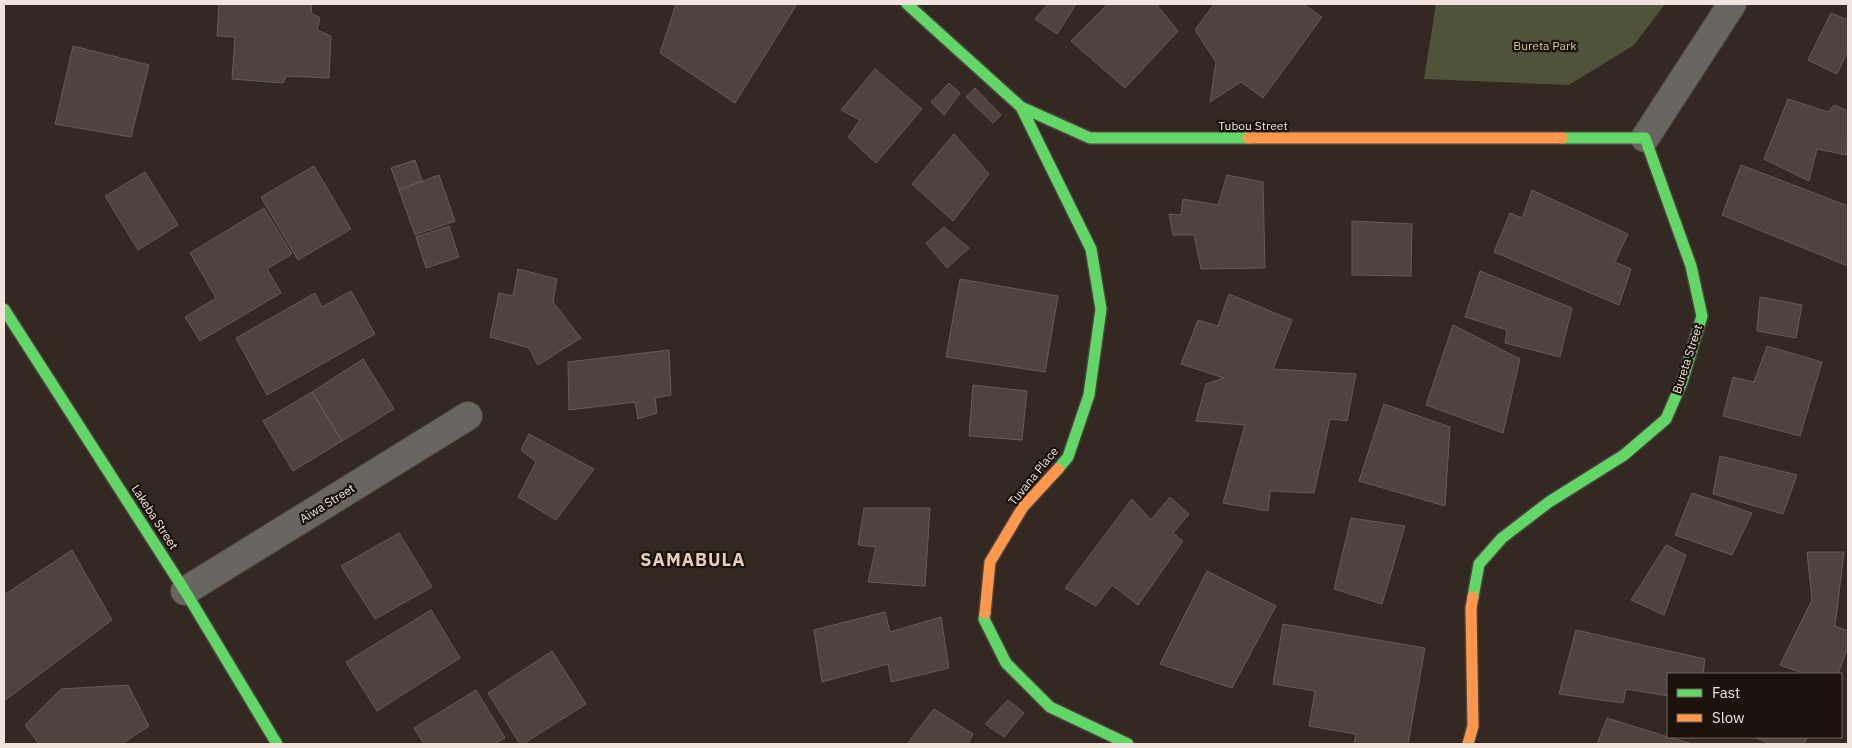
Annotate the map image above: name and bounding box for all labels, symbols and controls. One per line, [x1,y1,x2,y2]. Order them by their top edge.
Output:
park label: Bureta Park [1513,38,1577,53]
street label: Tubou Street [1218,118,1288,133]
street label: Bureta Street [1669,322,1705,396]
street label: Tuvana Place [1005,443,1061,508]
street label: Aiwa Street [297,480,357,526]
street label: Lakeba Street [128,482,182,552]
district label: SAMABULA [640,548,746,571]
legend [1667,673,1842,738]
text: Fast [1712,683,1740,702]
text: Slow [1712,708,1745,727]

